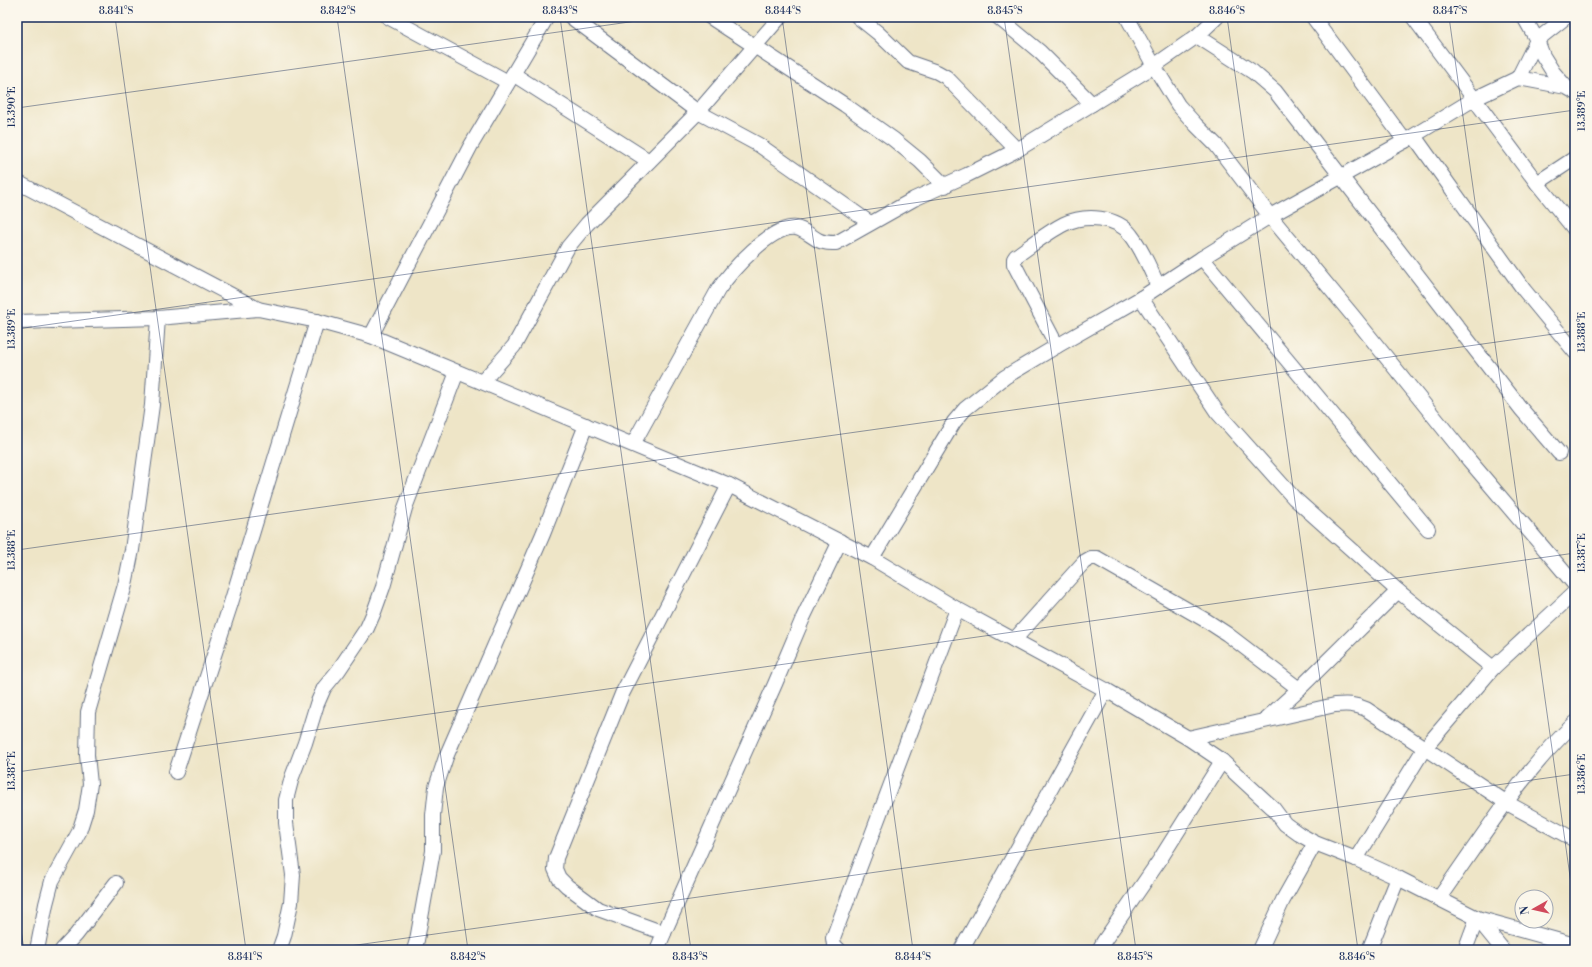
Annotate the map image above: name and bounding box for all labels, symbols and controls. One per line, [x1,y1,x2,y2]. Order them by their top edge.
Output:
text: 8.841°S [99,5,133,17]
text: 8.842°S [320,5,356,17]
text: 8.843°S [542,5,578,17]
text: 8.844°S [765,5,801,17]
text: 8.845°S [987,5,1023,17]
text: 8.846°S [1209,5,1245,17]
text: 8.847°S [1433,5,1468,17]
text: 13.390°E [6,86,18,127]
text: 13.389°E [1576,91,1588,131]
text: 13.389°E [6,309,18,349]
text: 13.388°E [1576,312,1588,352]
text: 13.388°E [6,530,18,570]
text: 13.387°E [1576,533,1588,573]
text: 13.387°E [6,751,18,791]
text: 13.386°E [1576,754,1588,794]
north arrow [1514,889,1554,929]
text: N [1518,905,1533,916]
text: 8.841°S [228,951,262,963]
text: 8.842°S [450,951,486,963]
text: 8.843°S [672,951,708,963]
text: 8.844°S [895,951,931,963]
text: 8.845°S [1117,951,1153,963]
text: 8.846°S [1339,951,1375,963]

